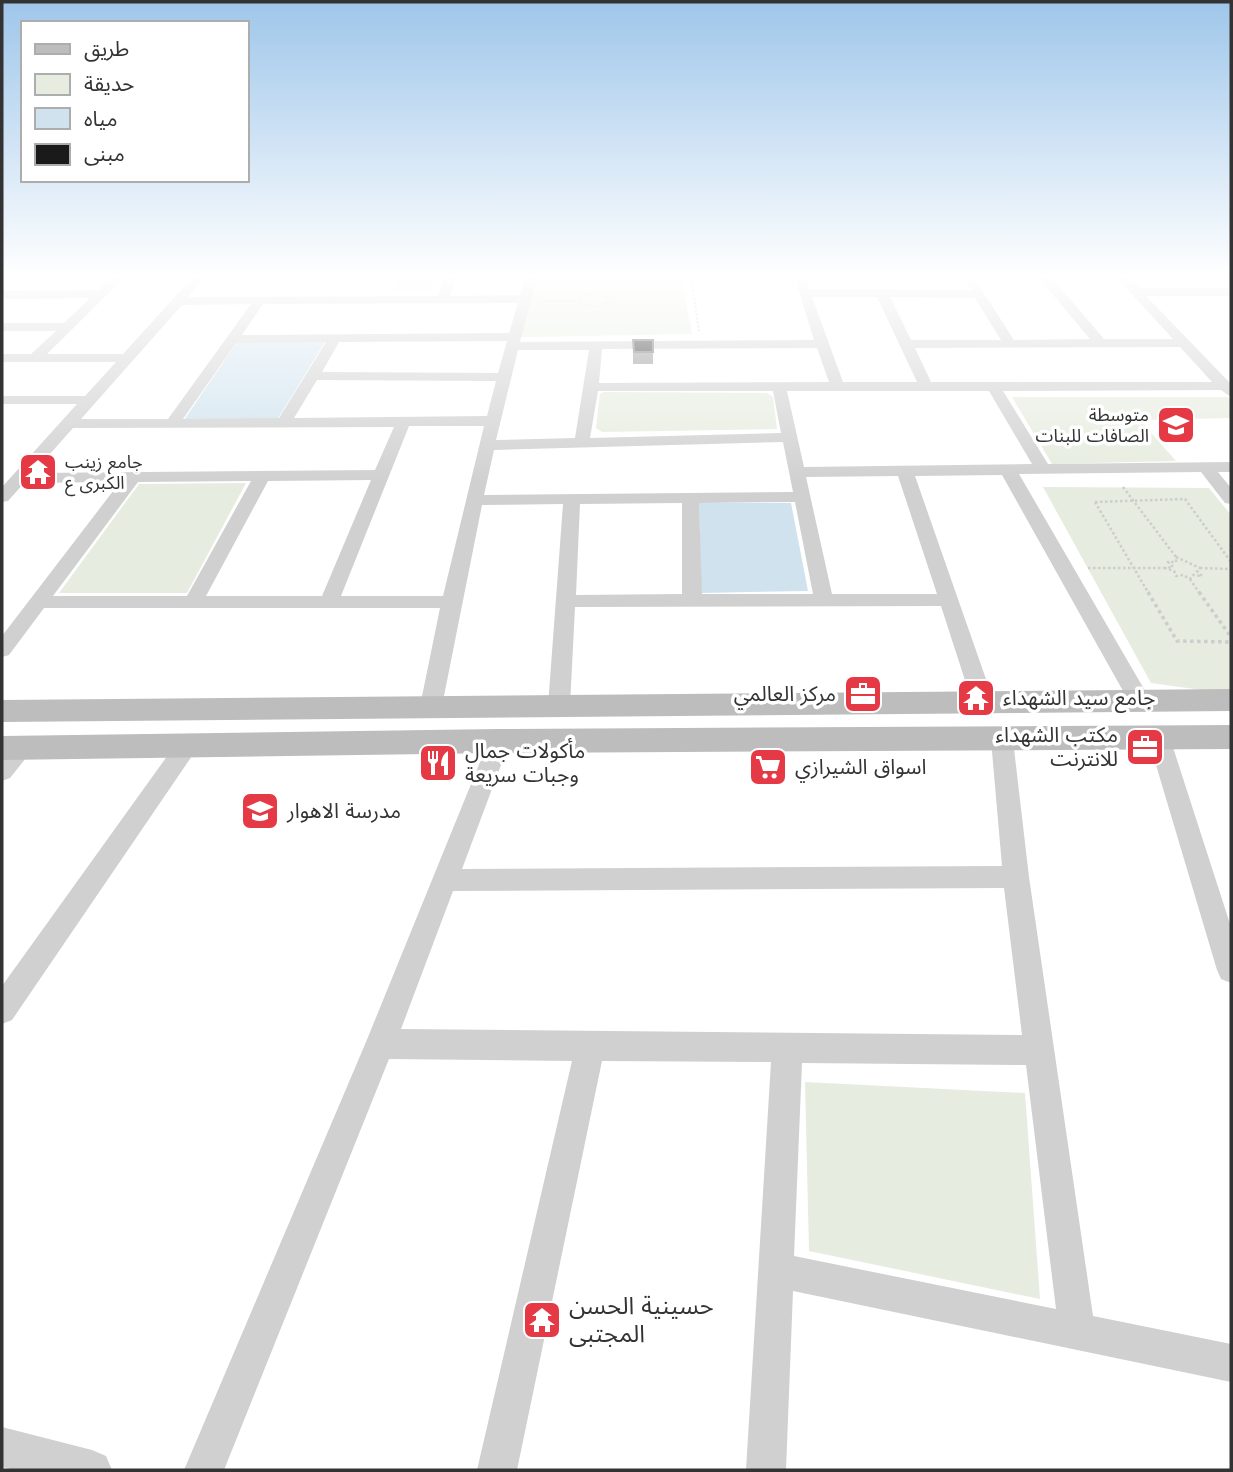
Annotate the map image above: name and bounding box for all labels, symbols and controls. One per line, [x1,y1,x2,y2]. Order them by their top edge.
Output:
legend [21,21,248,182]
text: طريق [84,34,129,64]
text: حديقة [84,69,134,99]
text: مياه [84,104,117,134]
text: مبنى [84,139,125,169]
place label: متوسطة الصافات للبنات [1036,402,1149,449]
school or university icon: متوسطة الصافات للبنات [1155,404,1197,446]
place label: جامع زينب الكبرى ع [65,449,143,497]
temple icon: جامع زينب الكبرى ع [17,451,59,493]
office icon: مركز العالمي [842,673,884,715]
temple icon: جامع سيد الشهداء [955,677,997,719]
place label: مركز العالمي [734,679,836,710]
place label: جامع سيد الشهداء [1003,683,1155,713]
place label: مكتب الشهداء للانترنت [995,720,1118,774]
office icon: مكتب الشهداء للانترنت [1124,726,1166,768]
place label: مأكولات جمال وجبات سريعة [465,736,585,790]
restaurant icon: مأكولات جمال وجبات سريعة [417,742,459,784]
supermarket icon: اسواق الشيرازي [747,746,789,788]
place label: اسواق الشيرازي [795,752,927,783]
school or university icon: مدرسة الاهوار [239,790,281,832]
place label: مدرسة الاهوار [286,796,401,826]
place label: حسينية الحسن المجتبى [569,1288,714,1351]
temple icon: حسينية الحسن المجتبى [521,1299,563,1341]

